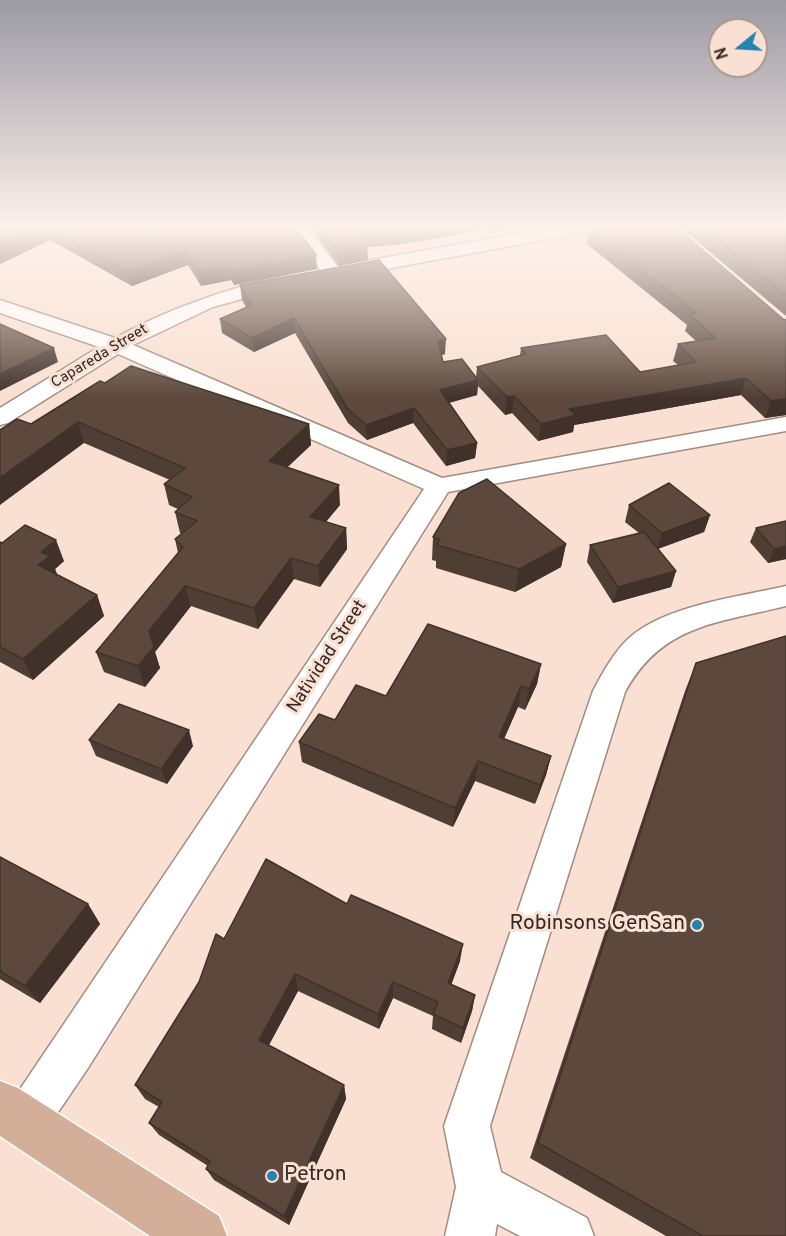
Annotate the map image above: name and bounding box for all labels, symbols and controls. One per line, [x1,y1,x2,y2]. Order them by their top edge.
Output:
north arrow [708,18,768,78]
text: N [711,44,734,62]
street label: Capareda Street [48,321,152,393]
street label: Natividad Street [284,597,372,717]
place label: Robinsons GenSan [510,912,685,938]
marker: Robinsons GenSan [690,918,704,932]
place label: Petron [284,1163,347,1189]
marker: Petron [265,1169,279,1183]

